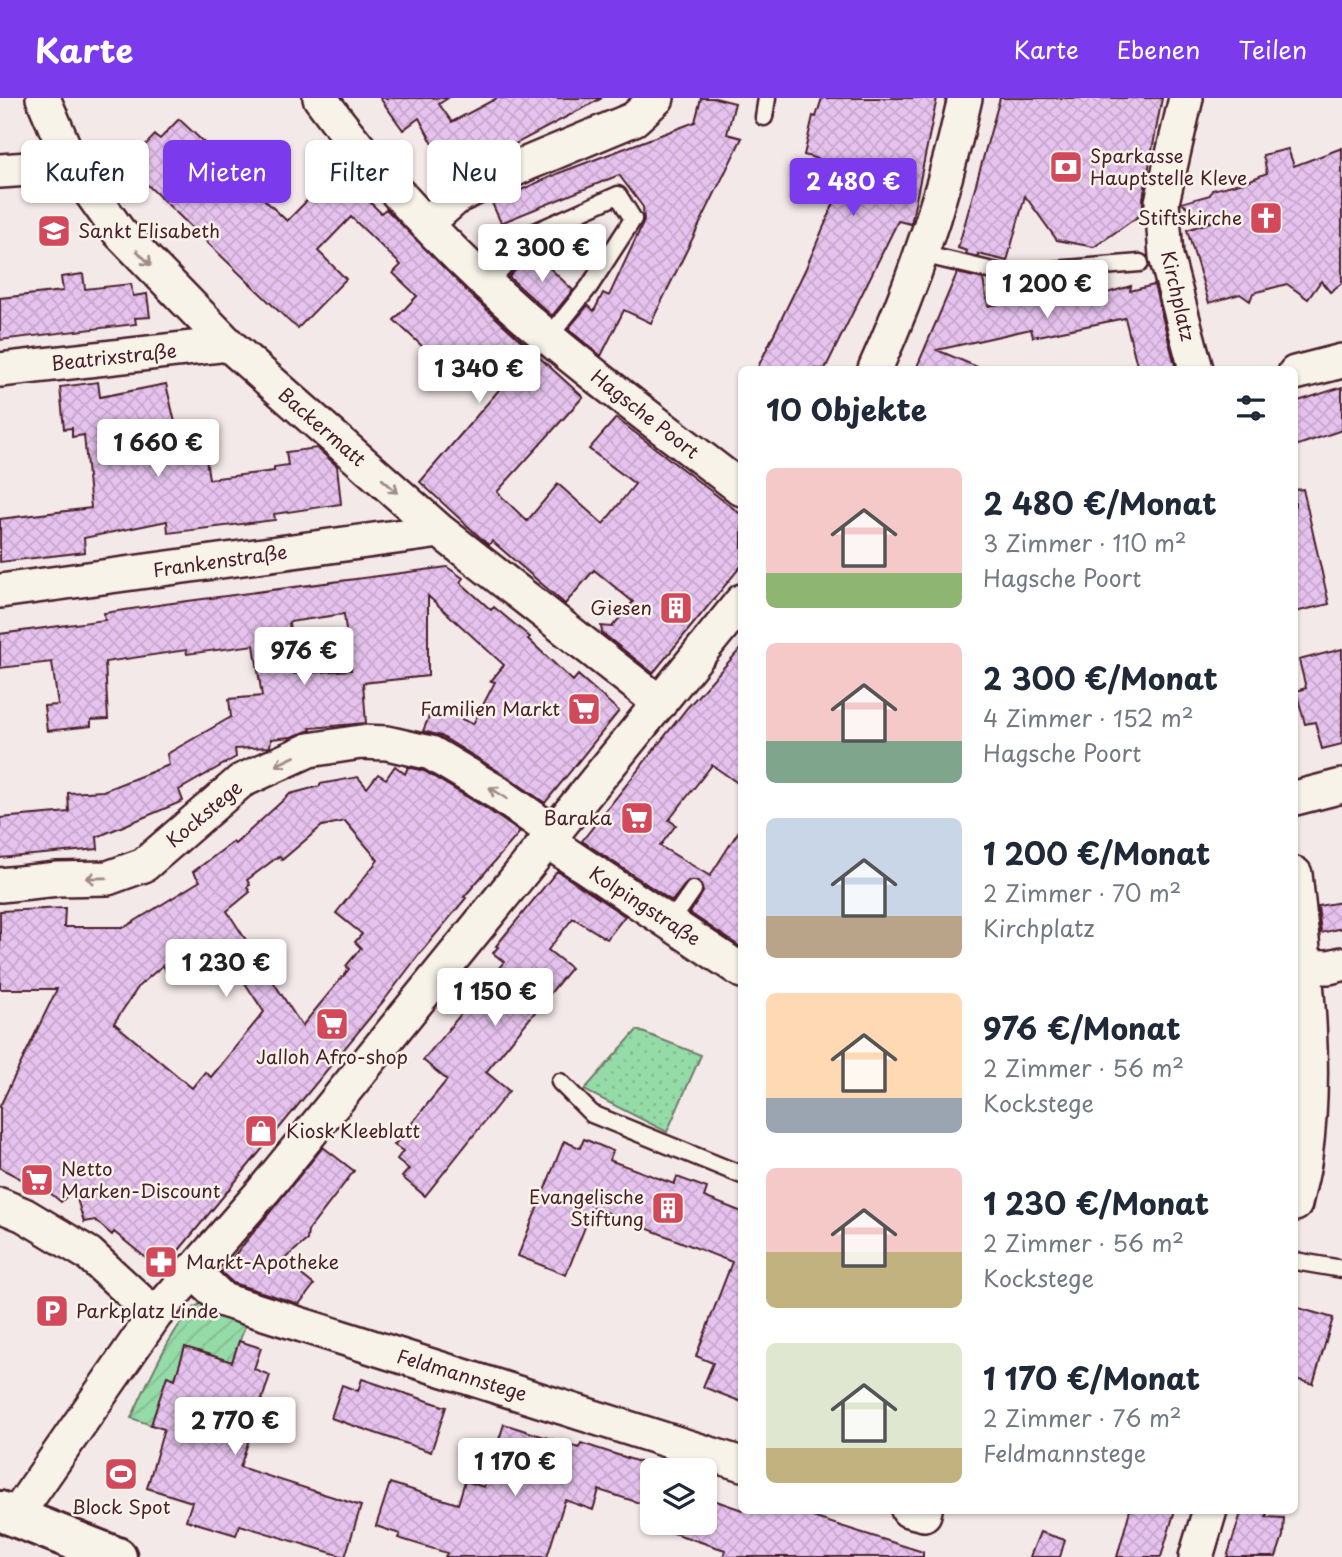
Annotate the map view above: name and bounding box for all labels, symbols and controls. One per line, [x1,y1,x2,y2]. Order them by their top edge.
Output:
text: Karte [35,24,133,74]
text: Karte [1014,31,1079,67]
text: Ebenen [1117,31,1200,67]
text: Teilen [1238,31,1307,67]
chip: Kaufen [21,140,149,203]
chip: Mieten [163,140,291,203]
chip: Filter [305,140,413,203]
chip: Neu [427,140,521,203]
place label: Sparkasse Hauptstelle Kleve [1090,141,1247,191]
bank icon: Sparkasse Hauptstelle Kleve [1047,148,1085,186]
pin: 2 480 € [788,158,918,218]
text: 2 480 € [806,163,900,198]
church icon: Stiftskirche [1247,199,1285,237]
place label: Stiftskirche [1138,203,1242,231]
school or university icon: Sankt Elisabeth [35,212,73,250]
place label: Sankt Elisabeth [78,216,220,244]
pin: 2 300 € [477,225,607,284]
text: 2 300 € [494,229,590,264]
street label: Kirchplatz [1155,248,1203,344]
one-way arrow [136,249,153,266]
pin: 1 200 € [982,260,1112,320]
text: 1 200 € [1002,265,1092,300]
street label: Beatrixstraße [50,335,178,377]
pin: 1 340 € [414,345,544,405]
text: 1 340 € [434,350,524,385]
street label: Hagsche Poort [585,362,706,464]
street label: Backermatt [273,380,373,472]
text: 10 Objekte [766,386,927,431]
icon: filters [1232,389,1270,427]
pin: 1 660 € [93,420,223,479]
text: 1 660 € [113,424,203,459]
one-way arrow [381,478,398,495]
text: 2 480 €/Monat [983,480,1217,525]
icon: home [822,496,906,580]
text: 3 Zimmer · 110 m² [983,525,1187,560]
street label: Frankenstraße [151,537,289,583]
text: Hagsche Poort [983,560,1141,595]
building icon: Giesen [657,589,695,627]
place label: Giesen [590,593,652,621]
pin: 976 € [255,628,353,687]
text: 976 € [270,632,338,667]
text: 2 300 €/Monat [983,655,1218,700]
icon: home [822,671,906,755]
supermarket icon: Familien Markt [565,690,603,728]
place label: Familien Markt [420,694,560,722]
text: 4 Zimmer · 152 m² [983,700,1194,735]
text: Hagsche Poort [983,735,1141,770]
one-way arrow [275,755,296,768]
street label: Kockstege [159,773,247,853]
one-way arrow [488,786,508,800]
supermarket icon: Baraka [618,799,656,837]
place label: Baraka [544,803,612,831]
text: 1 200 €/Monat [983,830,1210,875]
icon: home [822,846,906,930]
street label: Kolpingstraße [584,859,707,952]
one-way arrow [84,872,107,885]
text: 2 Zimmer · 70 m² [983,875,1181,910]
text: Kirchplatz [983,910,1094,945]
pin: 1 230 € [161,940,291,999]
text: 1 230 € [182,944,270,979]
pin: 1 150 € [430,968,560,1028]
text: 1 150 € [453,973,537,1008]
supermarket icon: Jalloh Afro-shop [313,1005,351,1043]
text: 976 €/Monat [983,1005,1181,1050]
icon: home [822,1021,906,1105]
place label: Jalloh Afro-shop [256,1042,408,1070]
text: 2 Zimmer · 56 m² [983,1050,1184,1085]
text: Kockstege [983,1085,1094,1120]
shop icon: Kiosk Kleeblatt [242,1112,280,1150]
place label: Kiosk Kleeblatt [286,1116,421,1144]
place label: Netto Marken-Discount [61,1154,221,1204]
supermarket icon: Netto Marken-Discount [18,1161,56,1199]
text: 1 230 €/Monat [983,1180,1209,1225]
place label: Evangelische Stiftung [529,1182,644,1232]
building icon: Evangelische Stiftung [649,1189,687,1227]
icon: home [822,1196,906,1280]
text: 2 Zimmer · 56 m² [983,1225,1184,1260]
pharmacy icon: Markt-Apotheke [142,1243,180,1281]
place label: Markt-Apotheke [186,1247,339,1275]
text: Kockstege [983,1260,1094,1295]
parking icon: Parkplatz Linde [33,1292,71,1330]
place label: Parkplatz Linde [76,1296,219,1324]
street label: Feldmannstege [394,1341,531,1407]
text: 1 170 €/Monat [983,1355,1200,1400]
icon: home [822,1371,906,1455]
pin: 2 770 € [170,1398,300,1457]
text: 2 Zimmer · 76 m² [983,1400,1182,1435]
text: 2 770 € [191,1402,279,1437]
text: Feldmannstege [983,1435,1146,1470]
pin: 1 170 € [450,1438,580,1498]
text: 1 170 € [474,1443,556,1478]
sports icon: Block Spot [102,1455,140,1493]
map controls [640,1458,717,1535]
button: layers [640,1458,717,1535]
place label: Block Spot [72,1492,171,1520]

